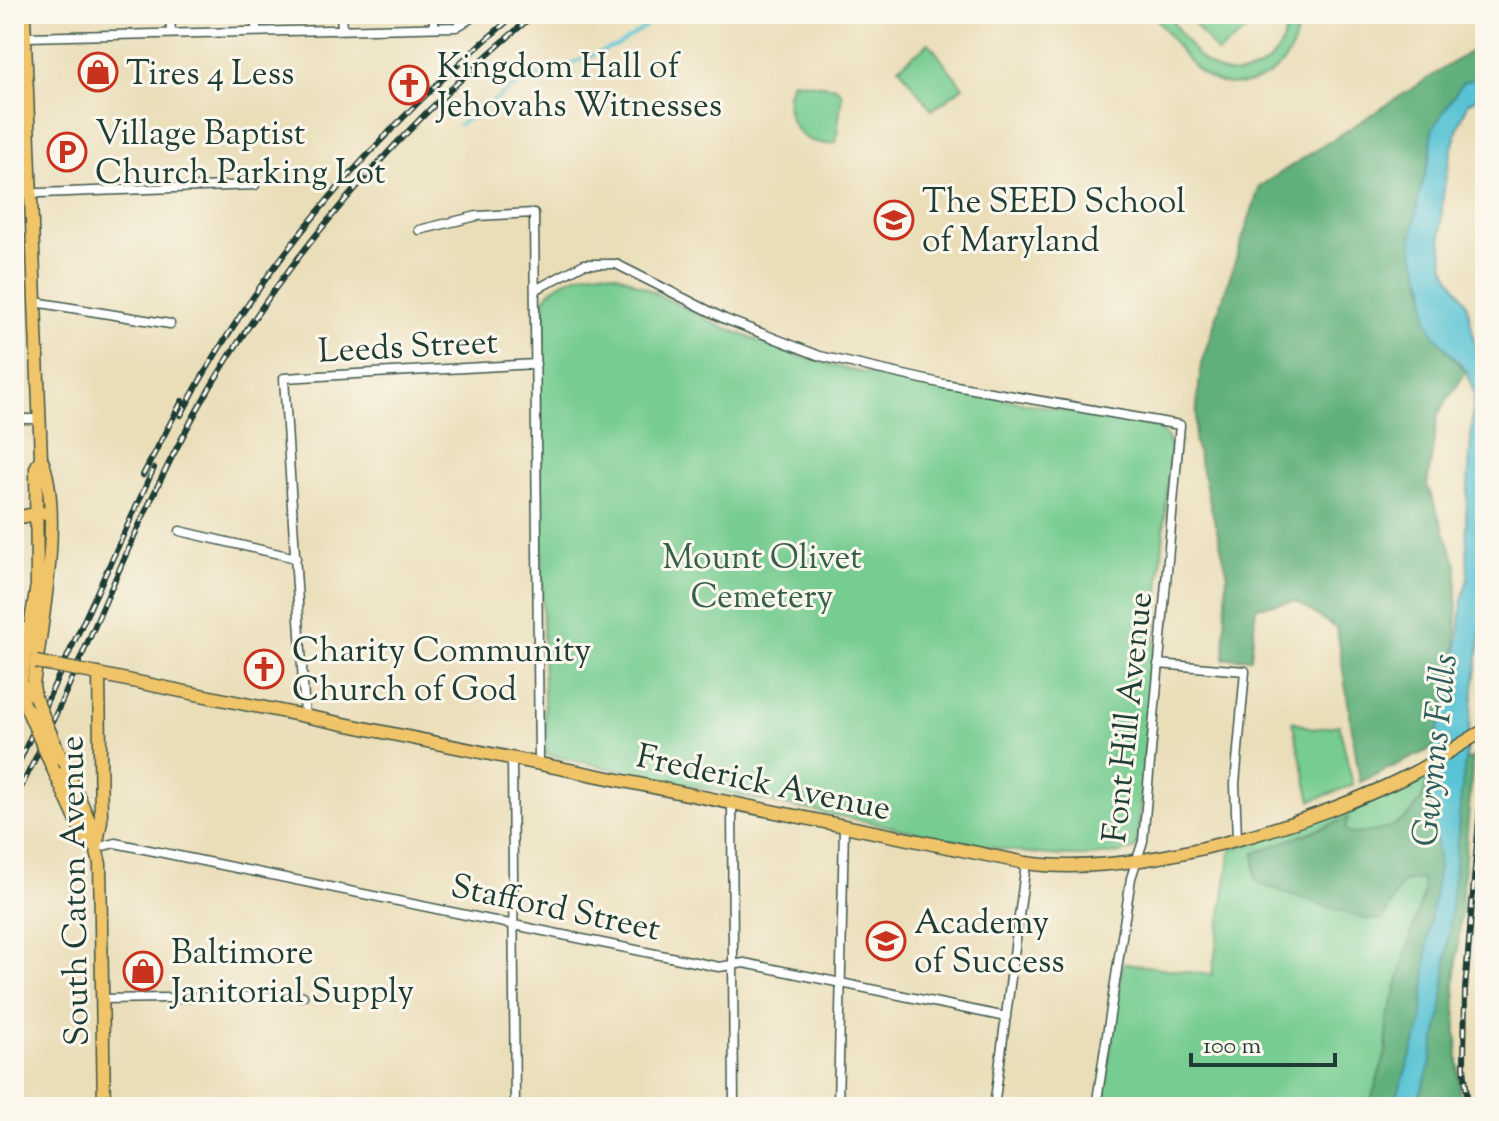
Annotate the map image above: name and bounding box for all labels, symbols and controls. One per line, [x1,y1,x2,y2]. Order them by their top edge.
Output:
place label: Kingdom Hall of Jehovahs Witnesses [435,44,722,132]
shop icon: Tires 4 Less [77,51,119,93]
place label: Tires 4 Less [126,51,294,100]
church icon: Kingdom Hall of Jehovahs Witnesses [388,64,430,106]
place label: Village Baptist Church Parking Lot [95,111,386,199]
parking icon: Village Baptist Church Parking Lot [46,131,88,173]
place label: The SEED School of Maryland [922,179,1186,267]
school or university icon: The SEED School of Maryland [873,199,915,241]
street label: Leeds Street [317,319,500,378]
park label: Mount Olivet Cemetery [662,535,862,623]
street label: Font Hill Avenue [1092,590,1167,845]
place label: Charity Community Church of God [292,628,591,716]
church icon: Charity Community Church of God [243,648,285,690]
water label: Gwynns Falls [1401,651,1473,849]
street label: Frederick Avenue [632,734,895,835]
street label: South Caton Avenue [49,735,104,1047]
street label: Stafford Street [446,863,665,956]
place label: Academy of Success [914,900,1065,988]
school or university icon: Academy of Success [865,920,907,962]
place label: Baltimore Janitorial Supply [169,930,414,1018]
shop icon: Baltimore Janitorial Supply [122,950,164,992]
scale bar [1191,1017,1335,1067]
text: 100 m [1203,1030,1261,1064]

